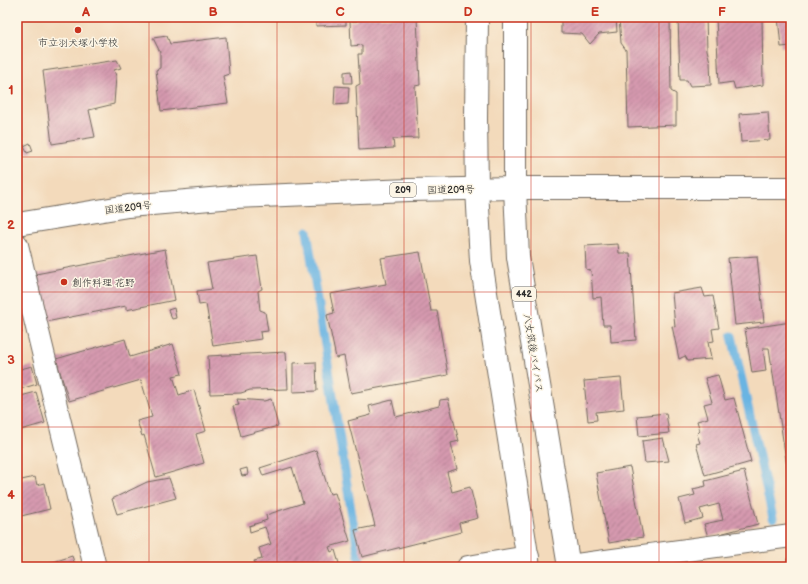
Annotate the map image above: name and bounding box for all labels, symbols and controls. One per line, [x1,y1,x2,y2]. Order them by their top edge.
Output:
text: A [81,4,90,20]
text: B [208,4,218,20]
text: C [335,4,345,20]
text: D [463,4,473,20]
text: E [591,4,600,20]
text: F [718,4,726,20]
marker: 市立羽犬塚小学校 [73,25,83,35]
place label: 市立羽犬塚小学校 [38,37,118,49]
text: 1 [8,82,14,98]
road number: 209 [390,183,416,197]
street label: 国道209号 [427,184,475,196]
street label: 国道209号 [104,199,152,217]
text: 2 [7,217,15,233]
marker: 創作料理 花野 [59,277,69,287]
place label: 創作料理 花野 [72,277,135,289]
road number: 442 [512,287,536,301]
street label: 八女筑後バイパス [521,313,545,394]
text: 3 [7,352,15,368]
text: 4 [7,487,15,503]

